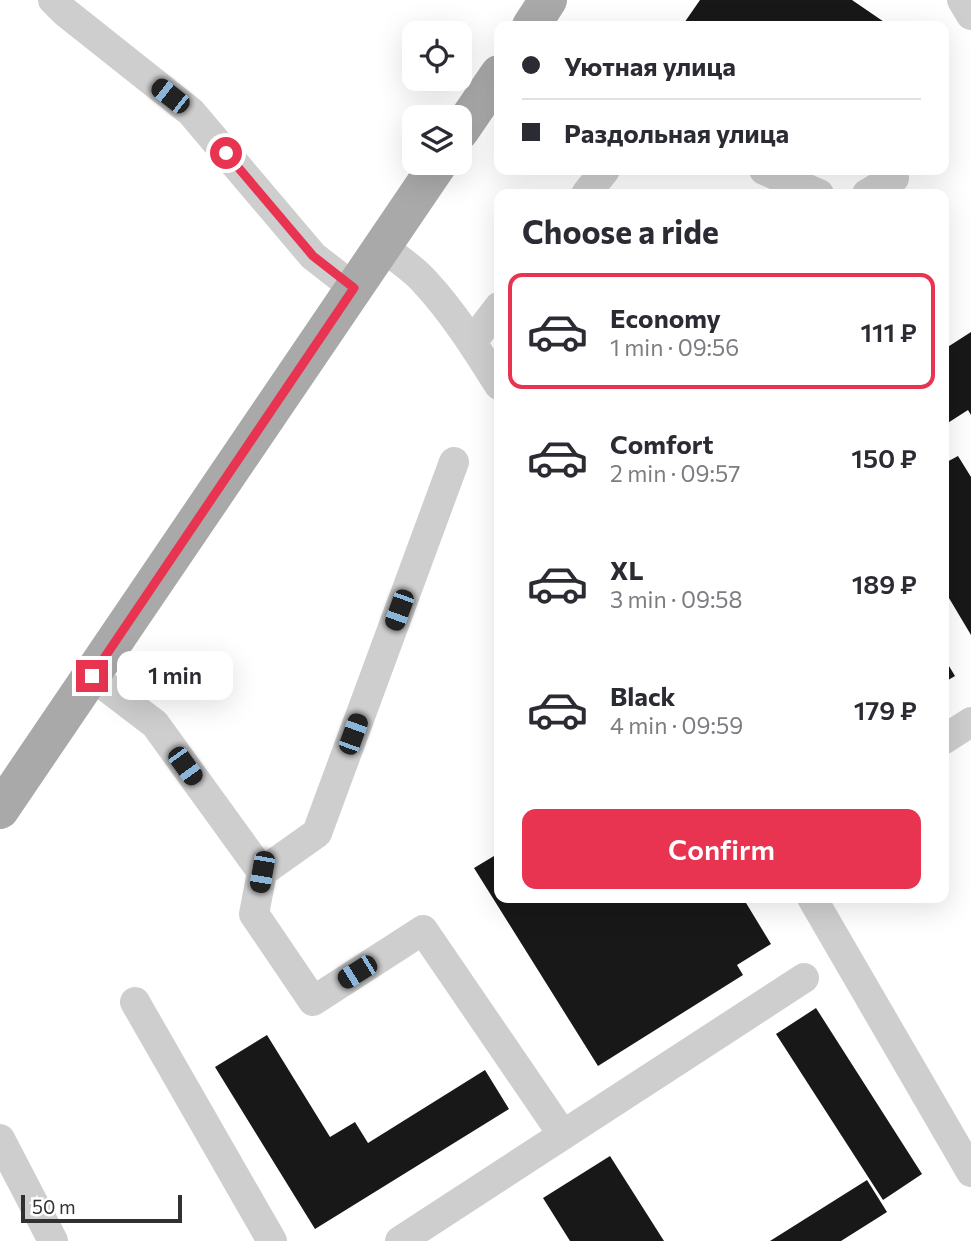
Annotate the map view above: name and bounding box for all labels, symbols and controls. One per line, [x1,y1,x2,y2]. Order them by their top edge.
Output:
map controls [402,21,472,175]
button: locate [402,21,472,91]
text: Уютная улица [564,50,736,81]
car [147,75,194,117]
button: layers [402,105,472,175]
text: Раздольная улица [564,117,789,148]
route start [210,137,242,169]
text: Choose a ride [522,211,719,251]
icon: car [526,300,589,363]
text: Economy [610,302,721,333]
text: 111 ₽ [860,316,917,347]
text: 1 min · 09:56 [610,333,739,361]
icon: car [526,426,589,489]
text: Comfort [610,428,713,459]
text: 150 ₽ [851,442,917,473]
text: 2 min · 09:57 [610,459,740,487]
icon: car [526,552,589,615]
text: XL [610,554,644,585]
text: 189 ₽ [852,568,917,599]
text: 3 min · 09:58 [610,585,743,613]
car [382,587,417,633]
callout: 1 min [116,652,232,700]
route end [76,660,108,692]
text: 1 min [148,661,202,689]
icon: car [526,678,589,741]
text: Black [610,680,676,711]
text: 179 ₽ [854,694,917,725]
car [336,711,371,757]
text: 4 min · 09:59 [610,711,743,739]
car [165,743,206,789]
button: Confirm [522,809,921,889]
car [249,849,276,895]
car [334,952,381,992]
scale bar [21,1192,182,1224]
text: 50 m [32,1195,76,1218]

